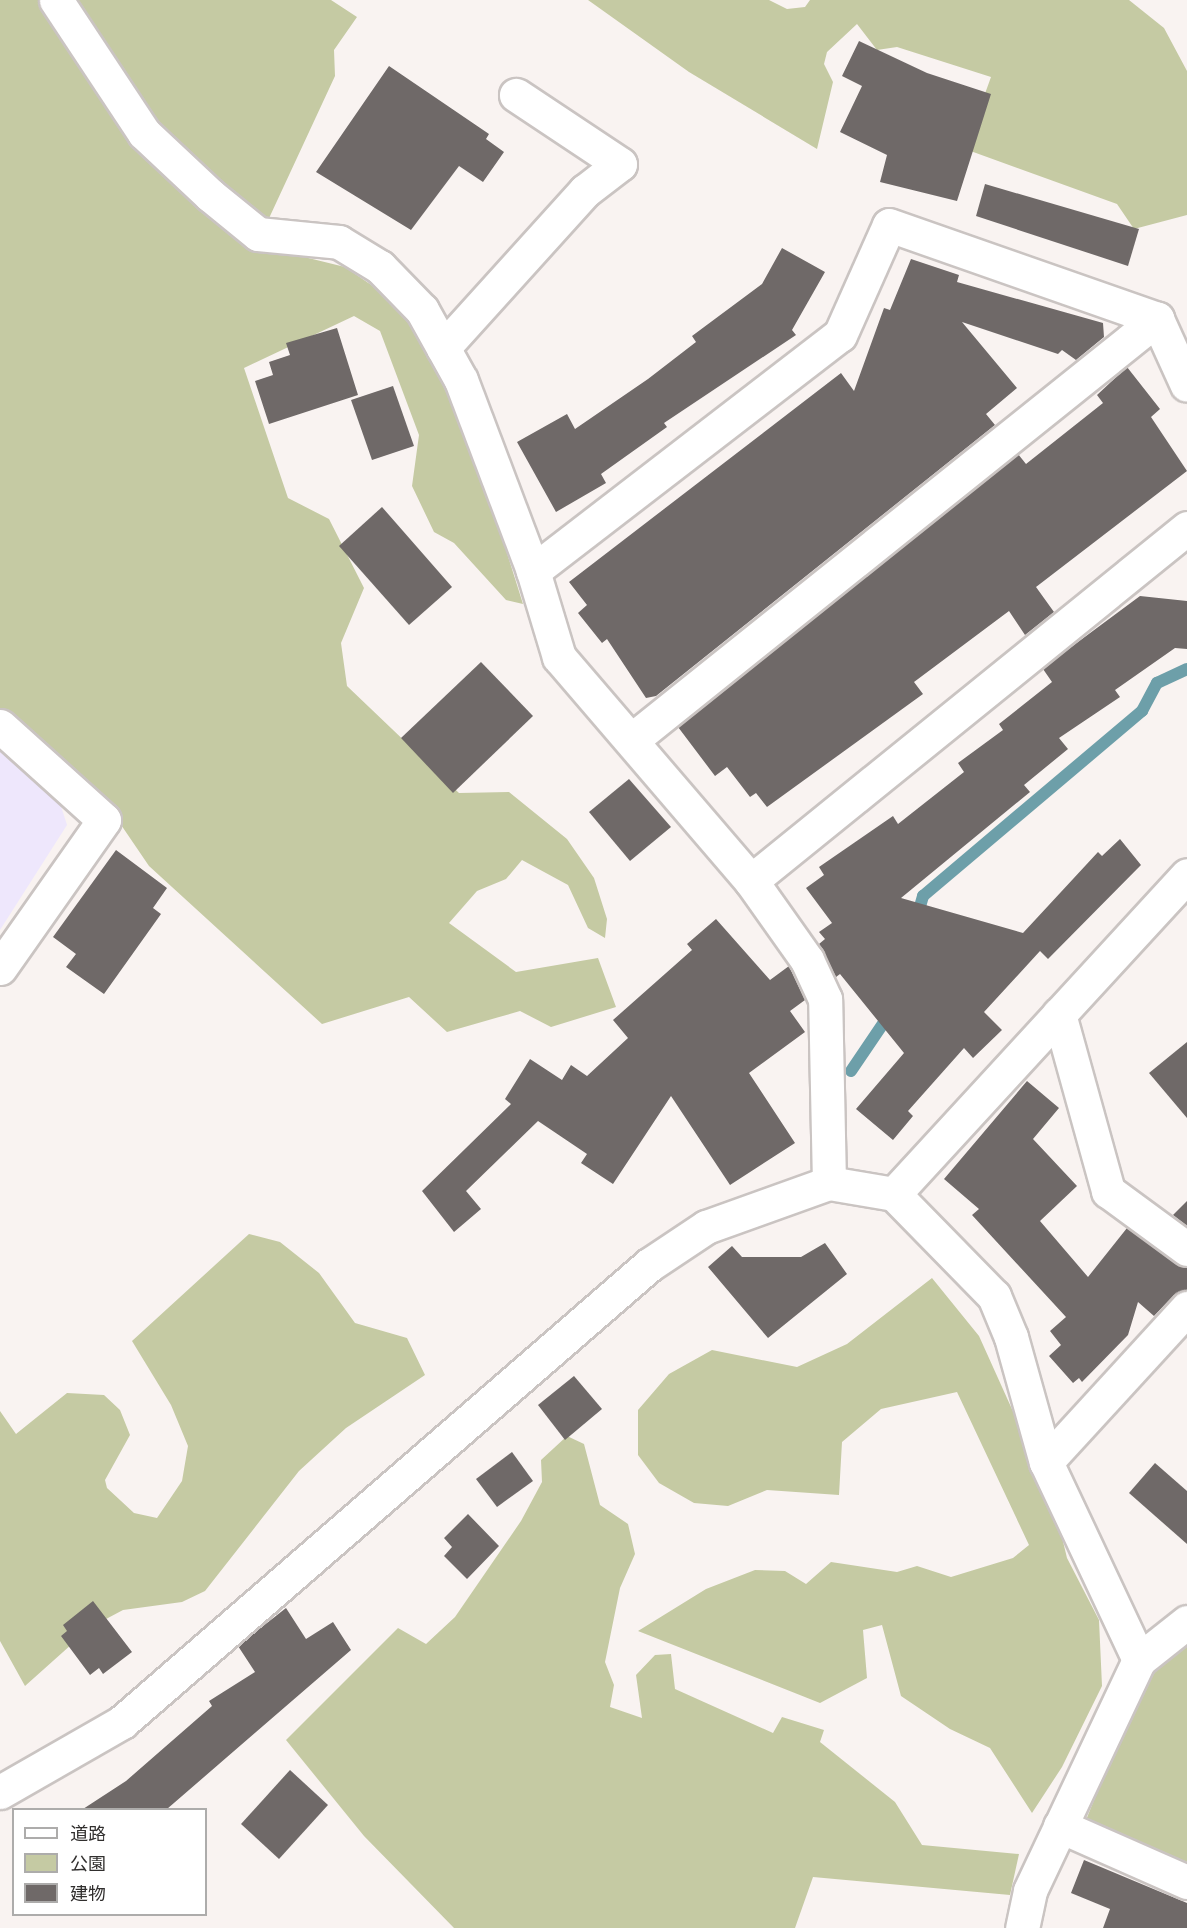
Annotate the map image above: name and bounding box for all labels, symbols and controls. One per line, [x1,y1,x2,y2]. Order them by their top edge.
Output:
legend [12,1808,207,1916]
text: 道路 [70,1821,106,1848]
text: 公園 [70,1851,106,1878]
text: 建物 [70,1881,106,1908]

